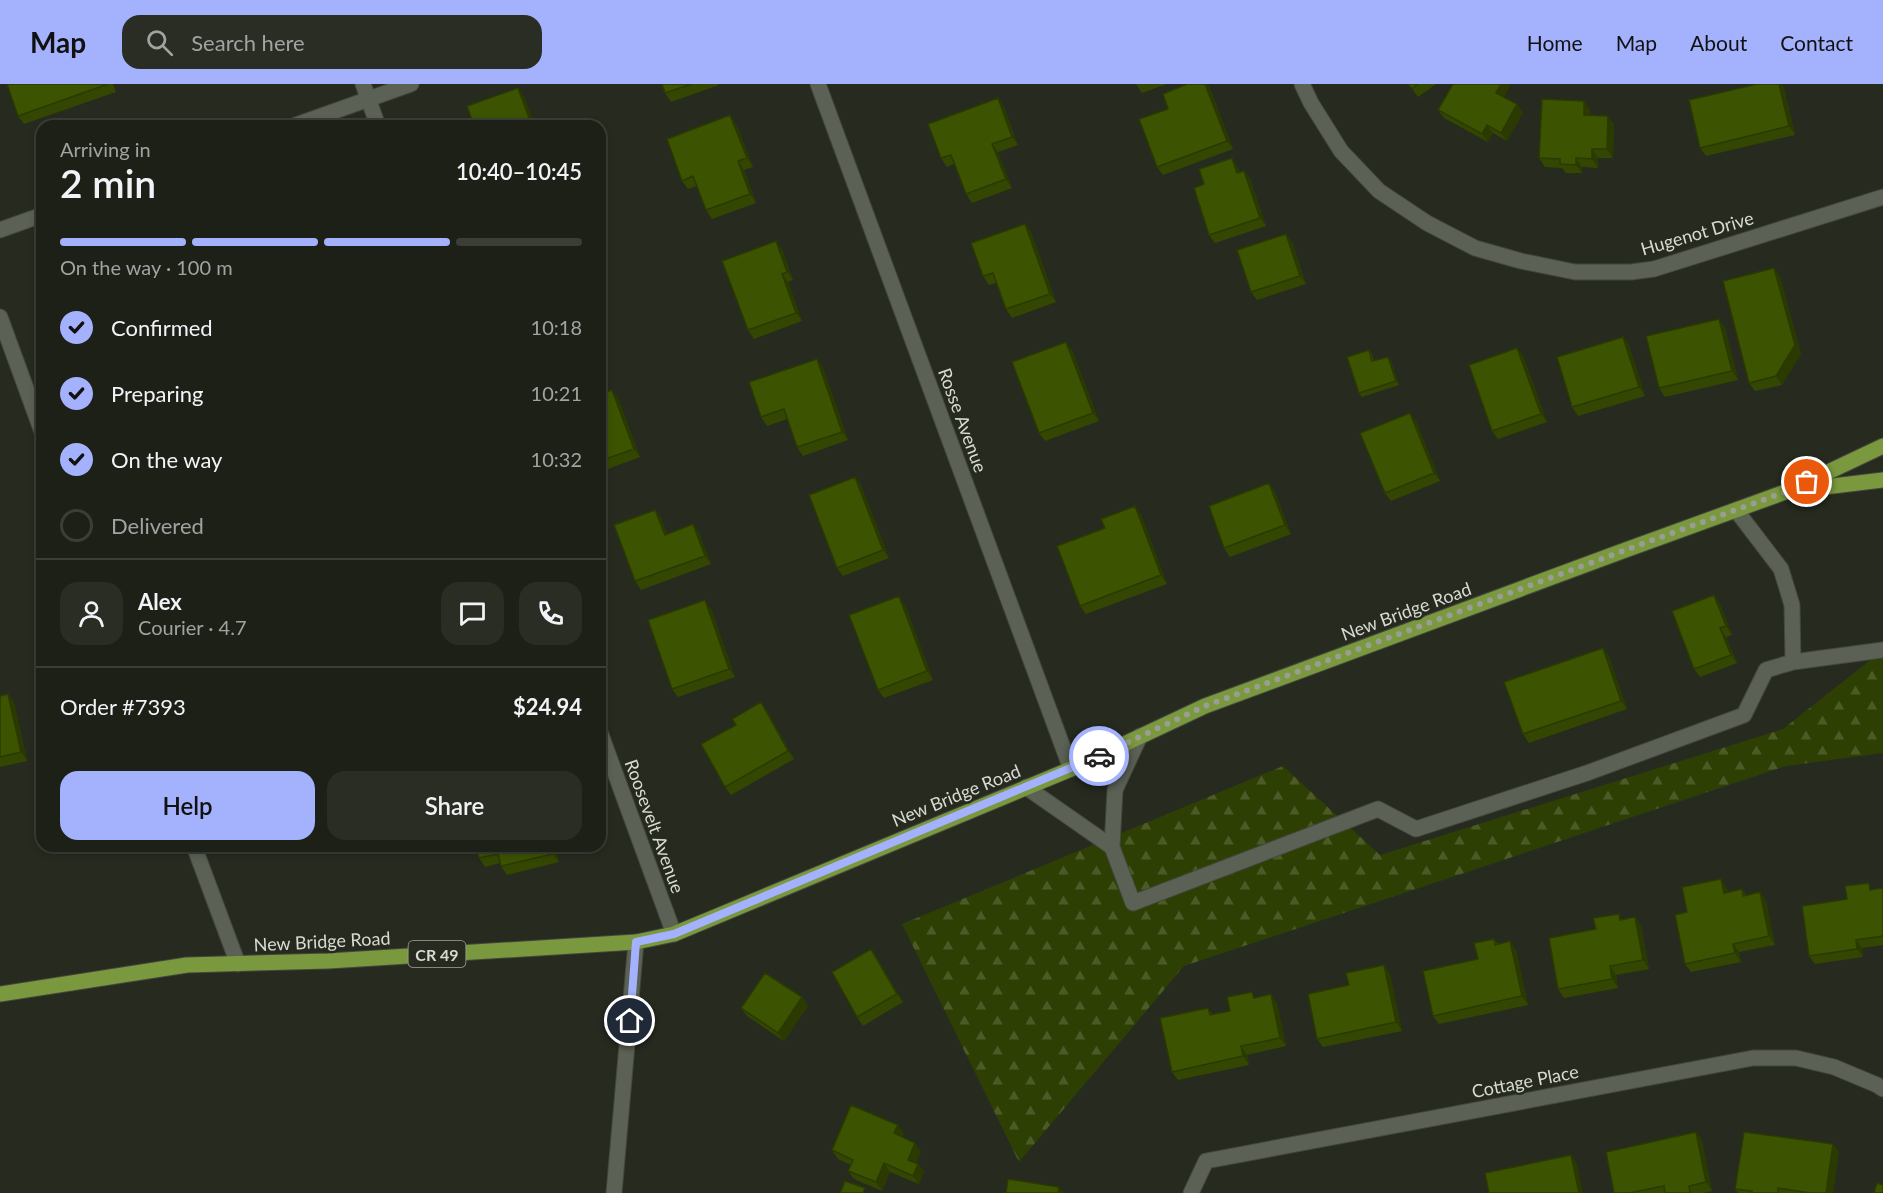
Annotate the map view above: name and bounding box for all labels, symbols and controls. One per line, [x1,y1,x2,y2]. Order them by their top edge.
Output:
search box [122,15,542,69]
text: Map [30,25,86,59]
icon: search [143,26,176,59]
text: Search here [191,29,305,56]
text: Home [1527,30,1583,55]
text: Map [1616,30,1657,55]
text: About [1690,30,1747,55]
text: Contact [1780,30,1853,55]
text: Arriving in [60,137,151,161]
text: 10:40–10:45 [456,158,582,185]
text: 2 min [60,160,156,206]
street label: Hugenot Drive [1638,206,1756,260]
text: On the way · 100 m [60,255,233,279]
icon: check [60,311,93,344]
text: Confirmed [111,314,213,341]
text: 10:18 [531,315,582,339]
street label: Rosse Avenue [934,365,992,475]
icon: check [60,377,93,410]
text: Preparing [111,380,203,407]
text: 10:21 [531,381,582,405]
icon: check [60,443,93,476]
text: On the way [111,446,222,473]
text: 10:32 [531,447,582,471]
pin [1781,456,1832,507]
icon: bag [1790,465,1823,498]
text: Delivered [111,512,204,539]
street label: New Bridge Road [1338,577,1474,645]
button: person [60,582,123,645]
button: chat [441,582,504,645]
button: phone [519,582,582,645]
text: Alex [138,588,182,615]
text: Courier · 4.7 [138,615,247,639]
text: Order #7393 [60,693,186,720]
text: $24.94 [513,693,582,720]
courier [1069,726,1129,786]
icon: car [1083,740,1116,773]
street label: Roosevelt Avenue [621,756,689,896]
street label: New Bridge Road [888,759,1024,831]
button: Help [60,771,315,840]
button: Share [327,771,582,840]
street label: New Bridge Road [253,926,391,956]
road number: CR 49 [408,941,466,967]
pin [604,995,655,1046]
icon: home [613,1004,646,1037]
street label: Cottage Place [1470,1060,1580,1102]

